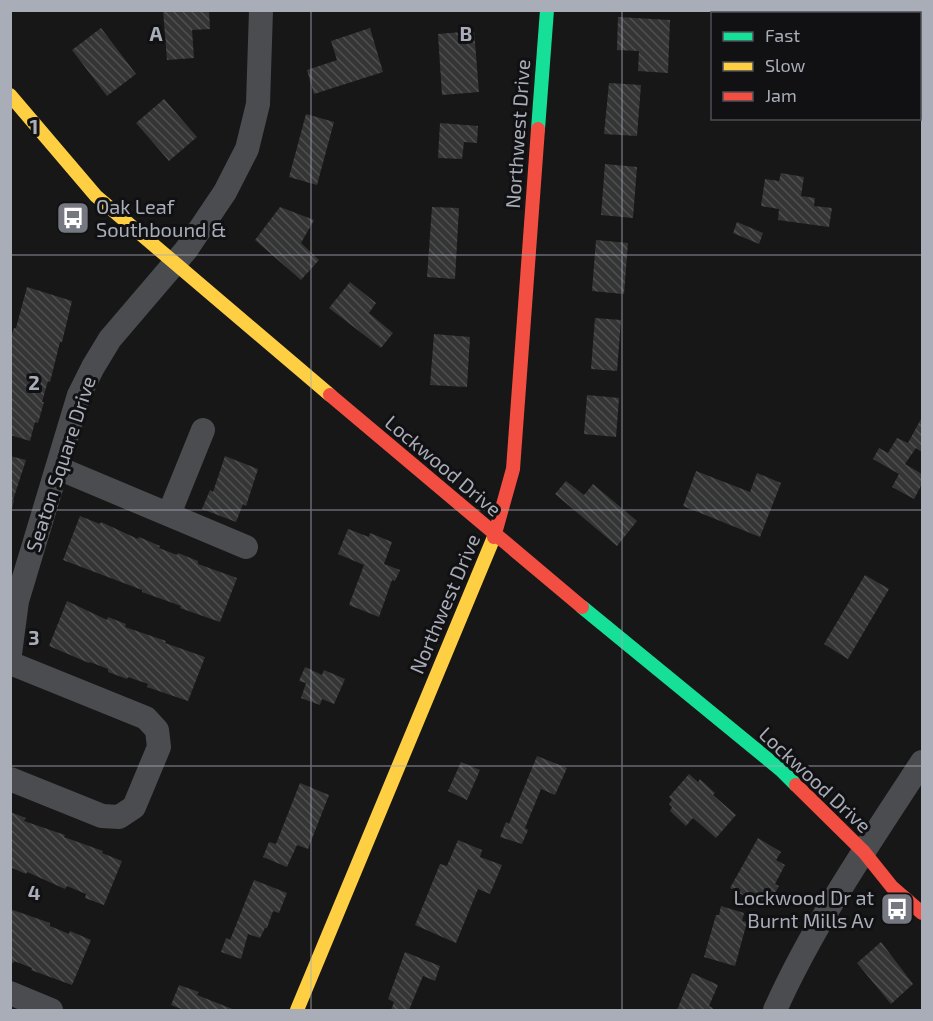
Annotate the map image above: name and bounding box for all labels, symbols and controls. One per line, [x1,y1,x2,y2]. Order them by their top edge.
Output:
legend [711,12,921,120]
text: A [149,21,163,45]
text: B [460,21,472,45]
text: Fast [765,24,800,46]
text: Slow [765,54,806,76]
street label: Northwest Drive [500,58,534,209]
text: Jam [765,84,797,106]
text: 1 [30,114,38,138]
place label: Oak Leaf Southbound & [96,194,226,241]
bus stop icon: Oak Leaf Southbound & [55,200,91,236]
text: 2 [28,370,40,394]
street label: Seaton Square Drive [20,373,100,555]
street label: Lockwood Drive [381,410,507,521]
street label: Northwest Drive [404,530,484,677]
text: 3 [28,625,40,649]
street label: Lockwood Drive [755,721,877,837]
text: 4 [28,880,41,904]
place label: Lockwood Dr at Burnt Mills Av [733,885,874,932]
bus stop icon: Lockwood Dr at Burnt Mills Av [879,891,915,927]

